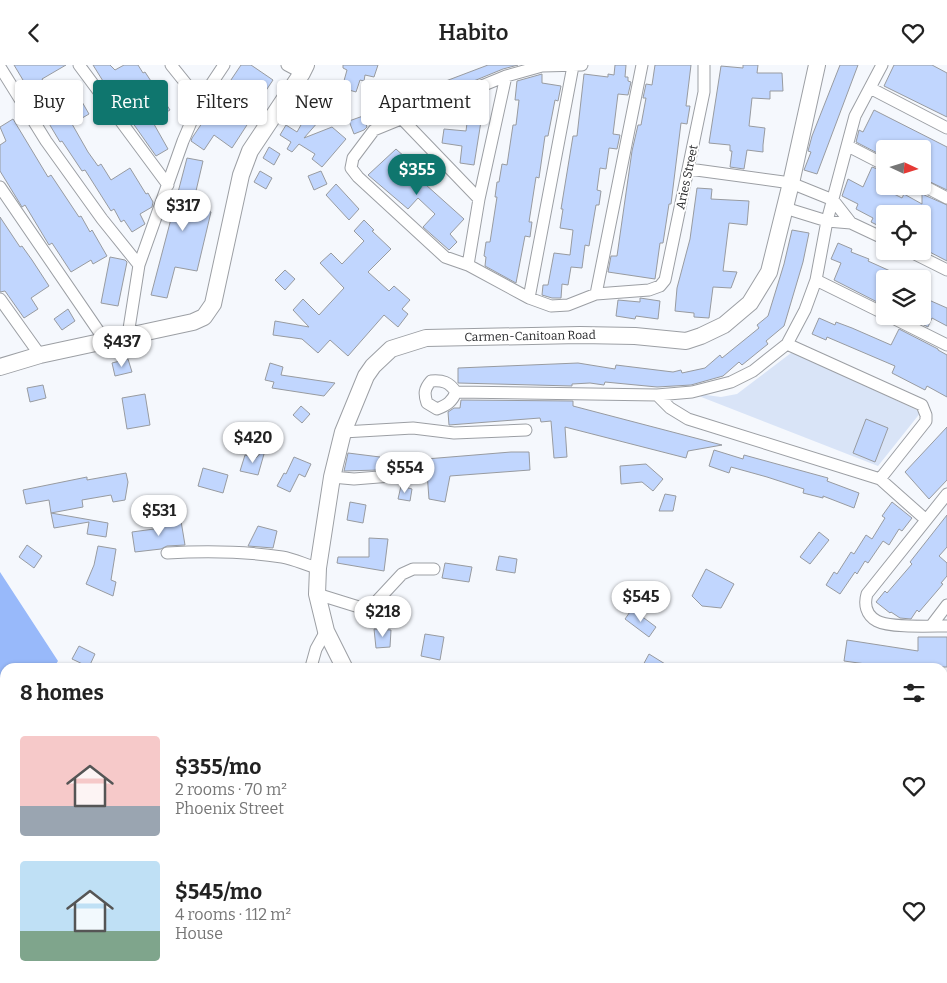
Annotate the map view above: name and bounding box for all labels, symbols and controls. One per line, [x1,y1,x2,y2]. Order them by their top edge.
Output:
icon: back [20,19,48,47]
text: Habito [439,19,508,46]
icon: heart [899,19,927,47]
chip: Buy [15,80,83,125]
chip: Rent [93,80,168,125]
chip: Filters [178,80,267,125]
chip: New [277,80,351,125]
chip: Apartment [361,80,489,125]
north arrow [876,140,931,195]
map controls [876,140,931,325]
street label: Aries Street [673,143,701,211]
pin: $355 [387,153,447,196]
text: $355 [399,160,435,179]
pin: $317 [153,189,213,232]
text: $317 [166,196,200,215]
button: locate [876,205,931,260]
button: layers [876,270,931,325]
pin: $437 [92,325,152,368]
street label: Carmen-Canitoan Road [464,328,596,344]
text: $437 [103,332,141,351]
pin: $420 [223,421,283,464]
text: $420 [234,428,272,447]
pin: $554 [375,451,435,494]
text: $554 [387,458,423,477]
pin: $531 [129,495,189,537]
text: $531 [142,501,176,520]
pin: $545 [611,581,671,623]
text: $545 [623,587,659,606]
pin: $218 [353,595,413,638]
text: $218 [365,602,401,621]
icon: filters [900,679,928,707]
text: 8 homes [20,680,104,706]
text: $355/mo [175,754,261,780]
icon: home [60,756,120,816]
icon: heart [900,772,928,800]
text: 2 rooms · 70 m² [175,780,287,799]
text: Phoenix Street [175,799,284,818]
text: $545/mo [175,879,262,905]
icon: home [60,881,120,941]
icon: heart [900,897,928,925]
text: 4 rooms · 112 m² [175,905,291,924]
text: House [175,924,223,943]

